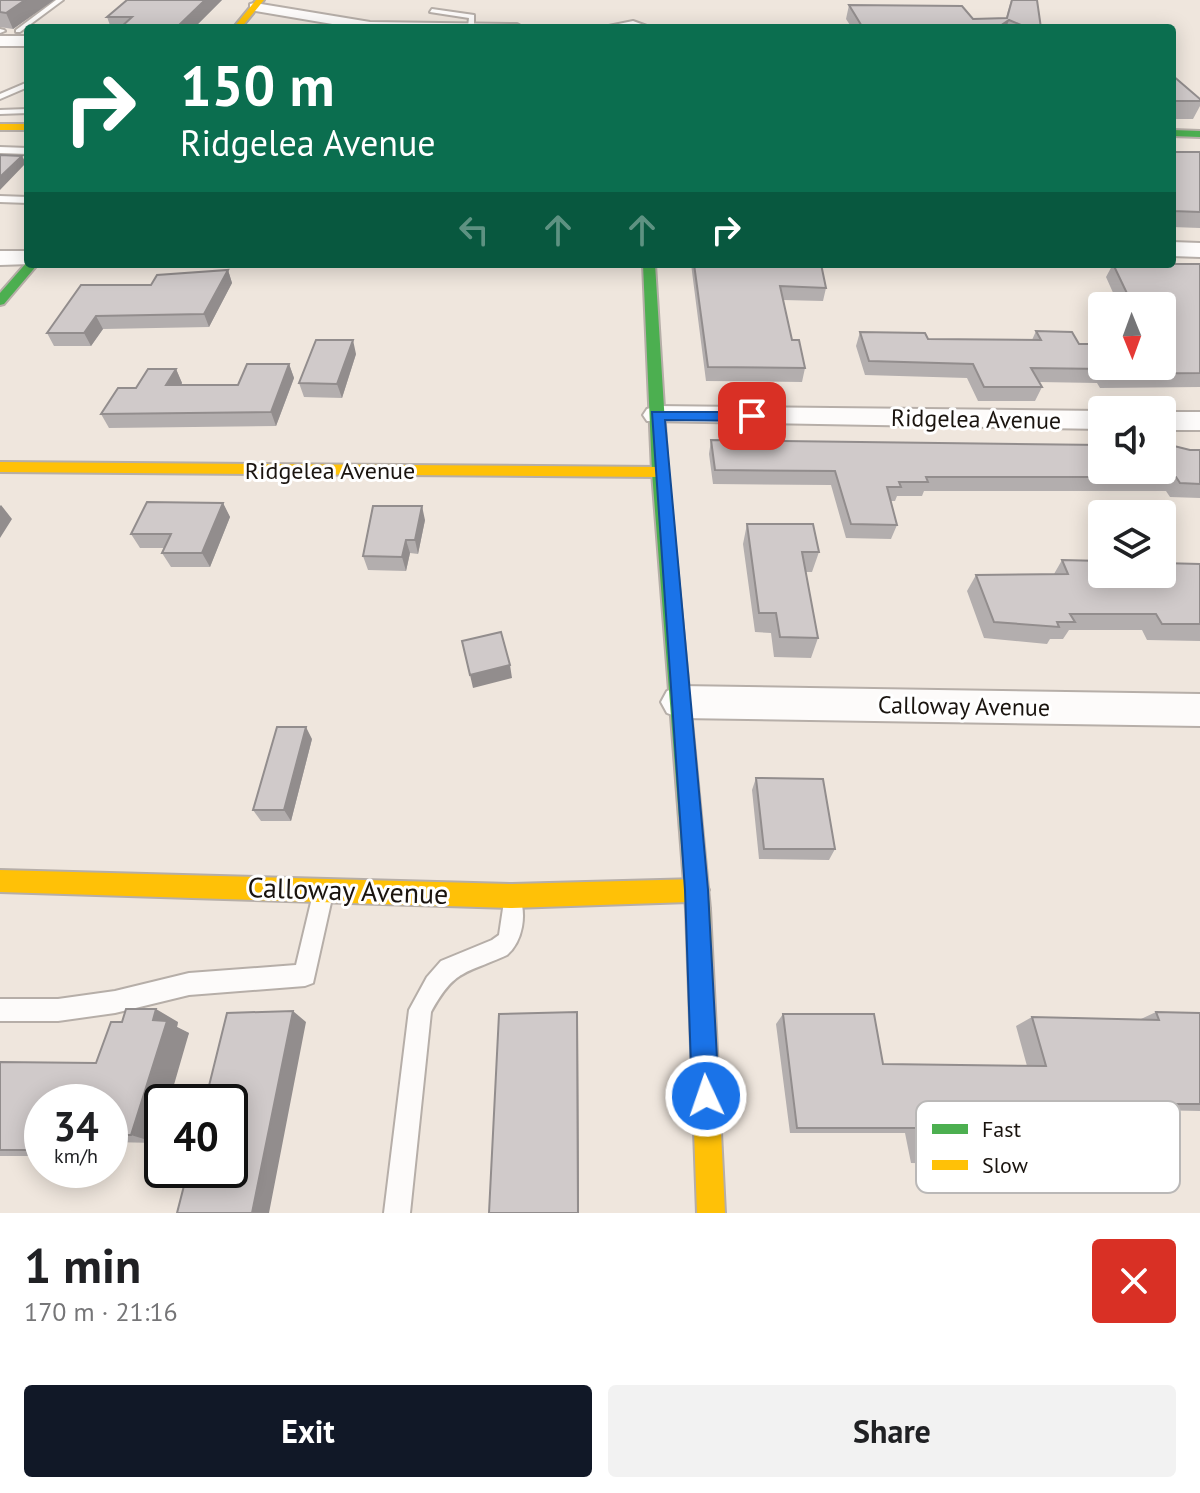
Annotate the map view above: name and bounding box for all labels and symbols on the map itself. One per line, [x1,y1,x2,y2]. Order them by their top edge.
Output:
north arrow [1088,292,1176,380]
pin [718,382,786,450]
street label: Ridgelea Avenue [891,402,1061,436]
street label: Ridgelea Avenue [245,455,415,486]
street label: Calloway Avenue [878,689,1050,723]
street label: Calloway Avenue [247,868,449,912]
position arrow [664,1054,748,1138]
speed limit sign: 40 [144,1084,248,1188]
legend [916,1101,1180,1193]
text: Fast [982,1115,1022,1143]
text: Slow [982,1151,1028,1179]

